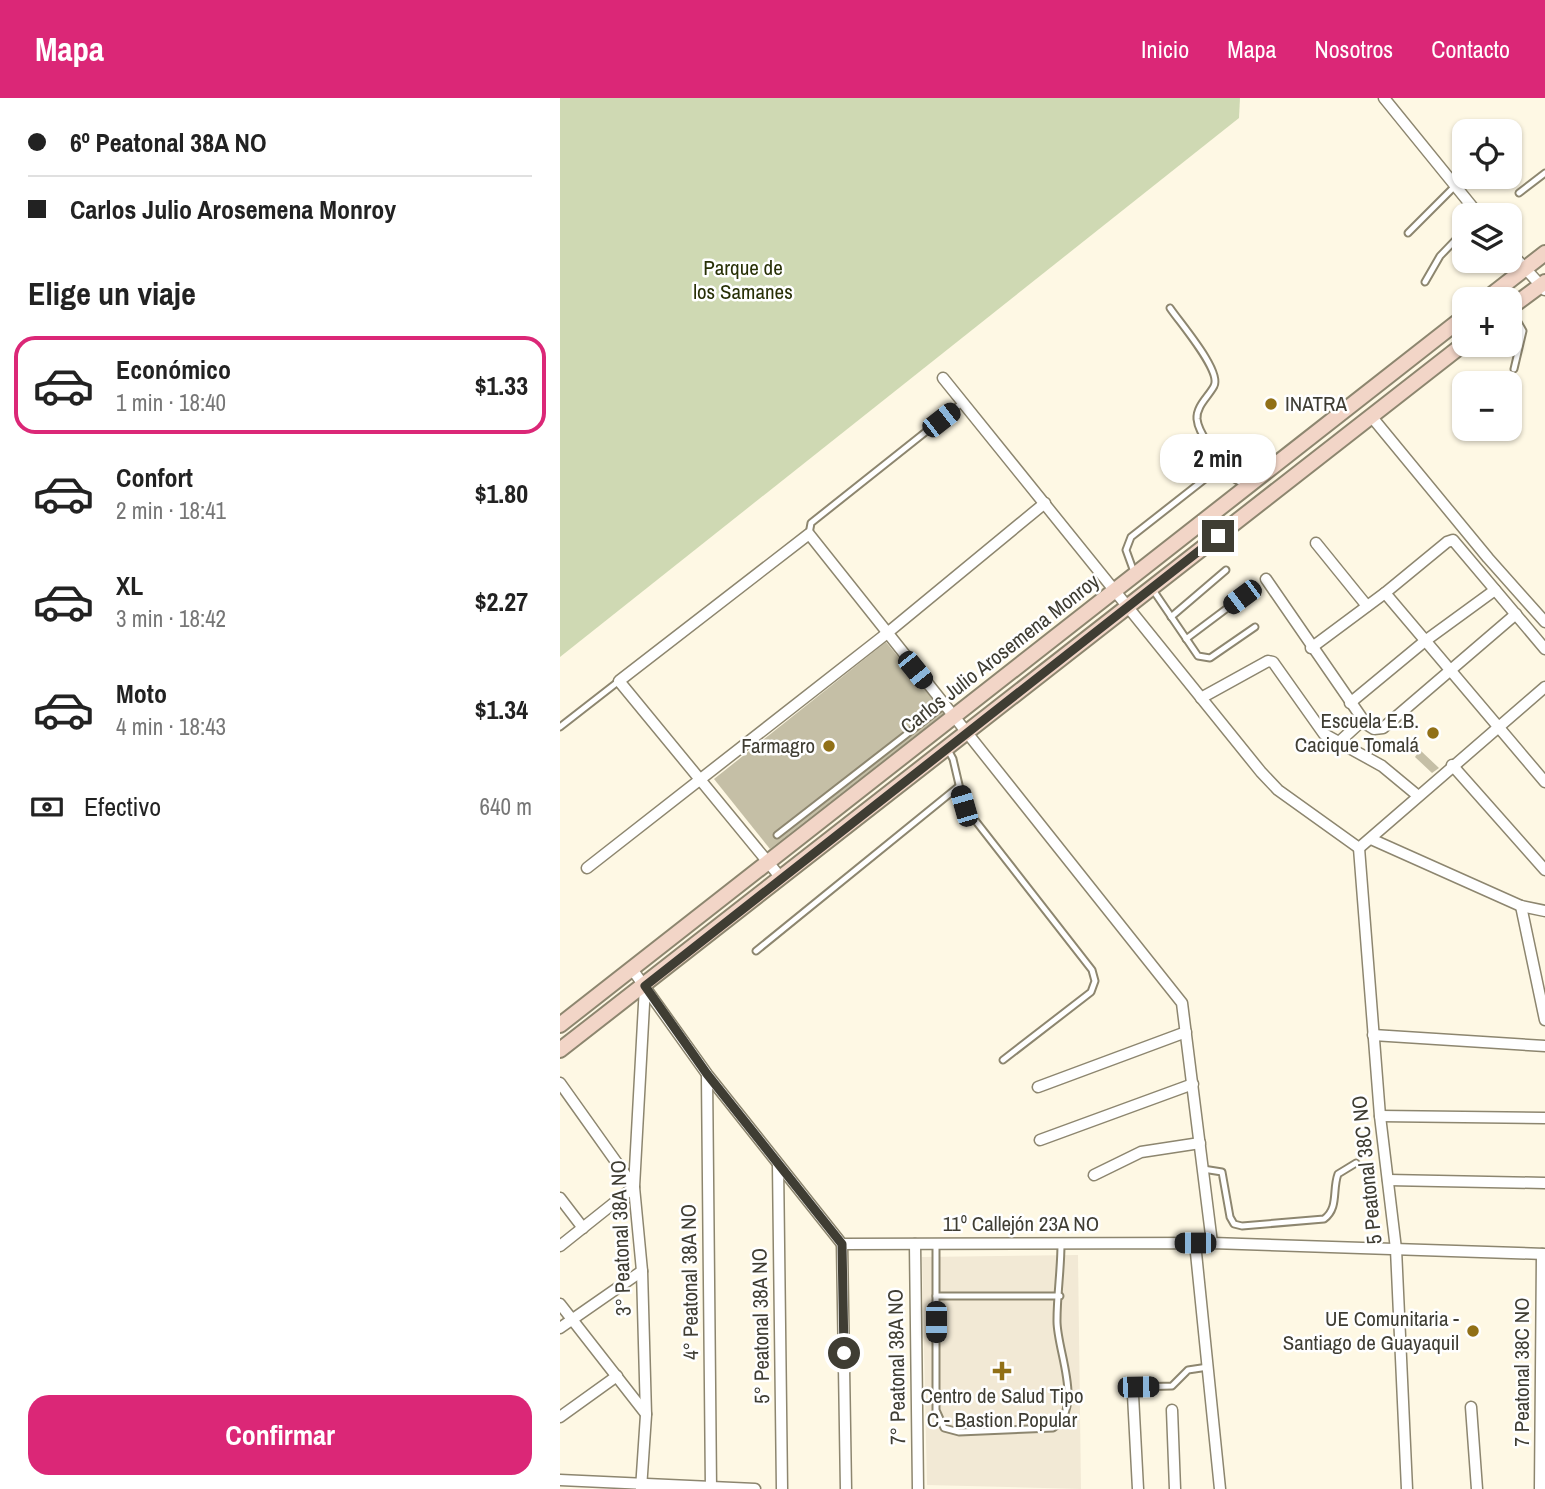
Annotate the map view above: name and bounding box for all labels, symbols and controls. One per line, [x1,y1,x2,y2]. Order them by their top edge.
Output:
text: Mapa [35,27,104,71]
text: Inicio [1141,33,1189,65]
text: Mapa [1227,33,1276,65]
text: Nosotros [1314,33,1393,65]
text: Contacto [1431,33,1510,65]
map controls [1452,119,1522,441]
button: locate [1452,119,1522,189]
text: 6º Peatonal 38A NO [70,125,267,160]
text: Carlos Julio Arosemena Monroy [70,192,396,227]
button: layers [1452,203,1522,273]
park label: Parque de los Samanes [693,253,793,306]
text: Elige un viaje [28,272,196,315]
button: + [1452,287,1522,357]
text: Económico [116,352,231,387]
icon: car [32,354,95,417]
text: $1.33 [475,368,528,403]
button: − [1452,371,1522,441]
text: 1 min · 18:40 [116,387,226,418]
place label: INATRA [1285,389,1347,418]
marker: INATRA [1263,396,1279,412]
car [918,399,965,441]
callout: 2 min [1160,434,1276,484]
text: 2 min [1193,443,1243,474]
text: Confort [116,460,193,495]
icon: car [32,462,95,525]
text: $1.80 [475,476,528,511]
text: 2 min · 18:41 [116,495,226,526]
route end [1202,520,1234,552]
street label: Carlos Julio Arosemena Monroy [894,567,1105,740]
text: XL [116,568,143,603]
icon: car [32,570,95,633]
car [1219,576,1266,618]
text: $2.27 [475,584,528,619]
text: 3 min · 18:42 [116,603,226,634]
car [894,647,937,693]
text: Moto [116,676,167,711]
icon: car [32,678,95,741]
text: $1.34 [475,692,528,727]
place label: Escuela E.B. Cacique Tomalá [1295,706,1419,759]
text: 4 min · 18:43 [116,711,226,742]
marker: Escuela E.B. Cacique Tomalá [1425,725,1441,741]
place label: Farmagro [741,731,815,760]
marker: Farmagro [821,738,837,754]
car [949,783,980,829]
icon: cash [28,788,66,826]
text: Efectivo [84,789,161,824]
text: 640 m [480,791,532,822]
street label: 5 Peatonal 38C NO [1344,1094,1389,1246]
street label: 3° Peatonal 38A NO [603,1160,638,1316]
street label: 4° Peatonal 38A NO [674,1204,705,1360]
street label: 11º Callejón 23A NO [943,1209,1099,1238]
car [1175,1233,1217,1254]
street label: 5° Peatonal 38A NO [745,1248,776,1404]
street label: 7° Peatonal 38A NO [881,1289,912,1445]
street label: 7 Peatonal 38C NO [1507,1297,1536,1447]
car [926,1301,947,1343]
place label: UE Comunitaria - Santiago de Guayaquil [1283,1304,1459,1357]
marker: UE Comunitaria - Santiago de Guayaquil [1465,1323,1481,1339]
route start [828,1337,860,1369]
marker: Centro de Salud Tipo C - Bastion Popular [992,1361,1012,1381]
car [1117,1376,1160,1398]
place label: Centro de Salud Tipo C - Bastion Popular [920,1381,1084,1434]
button: Confirmar [28,1395,532,1475]

